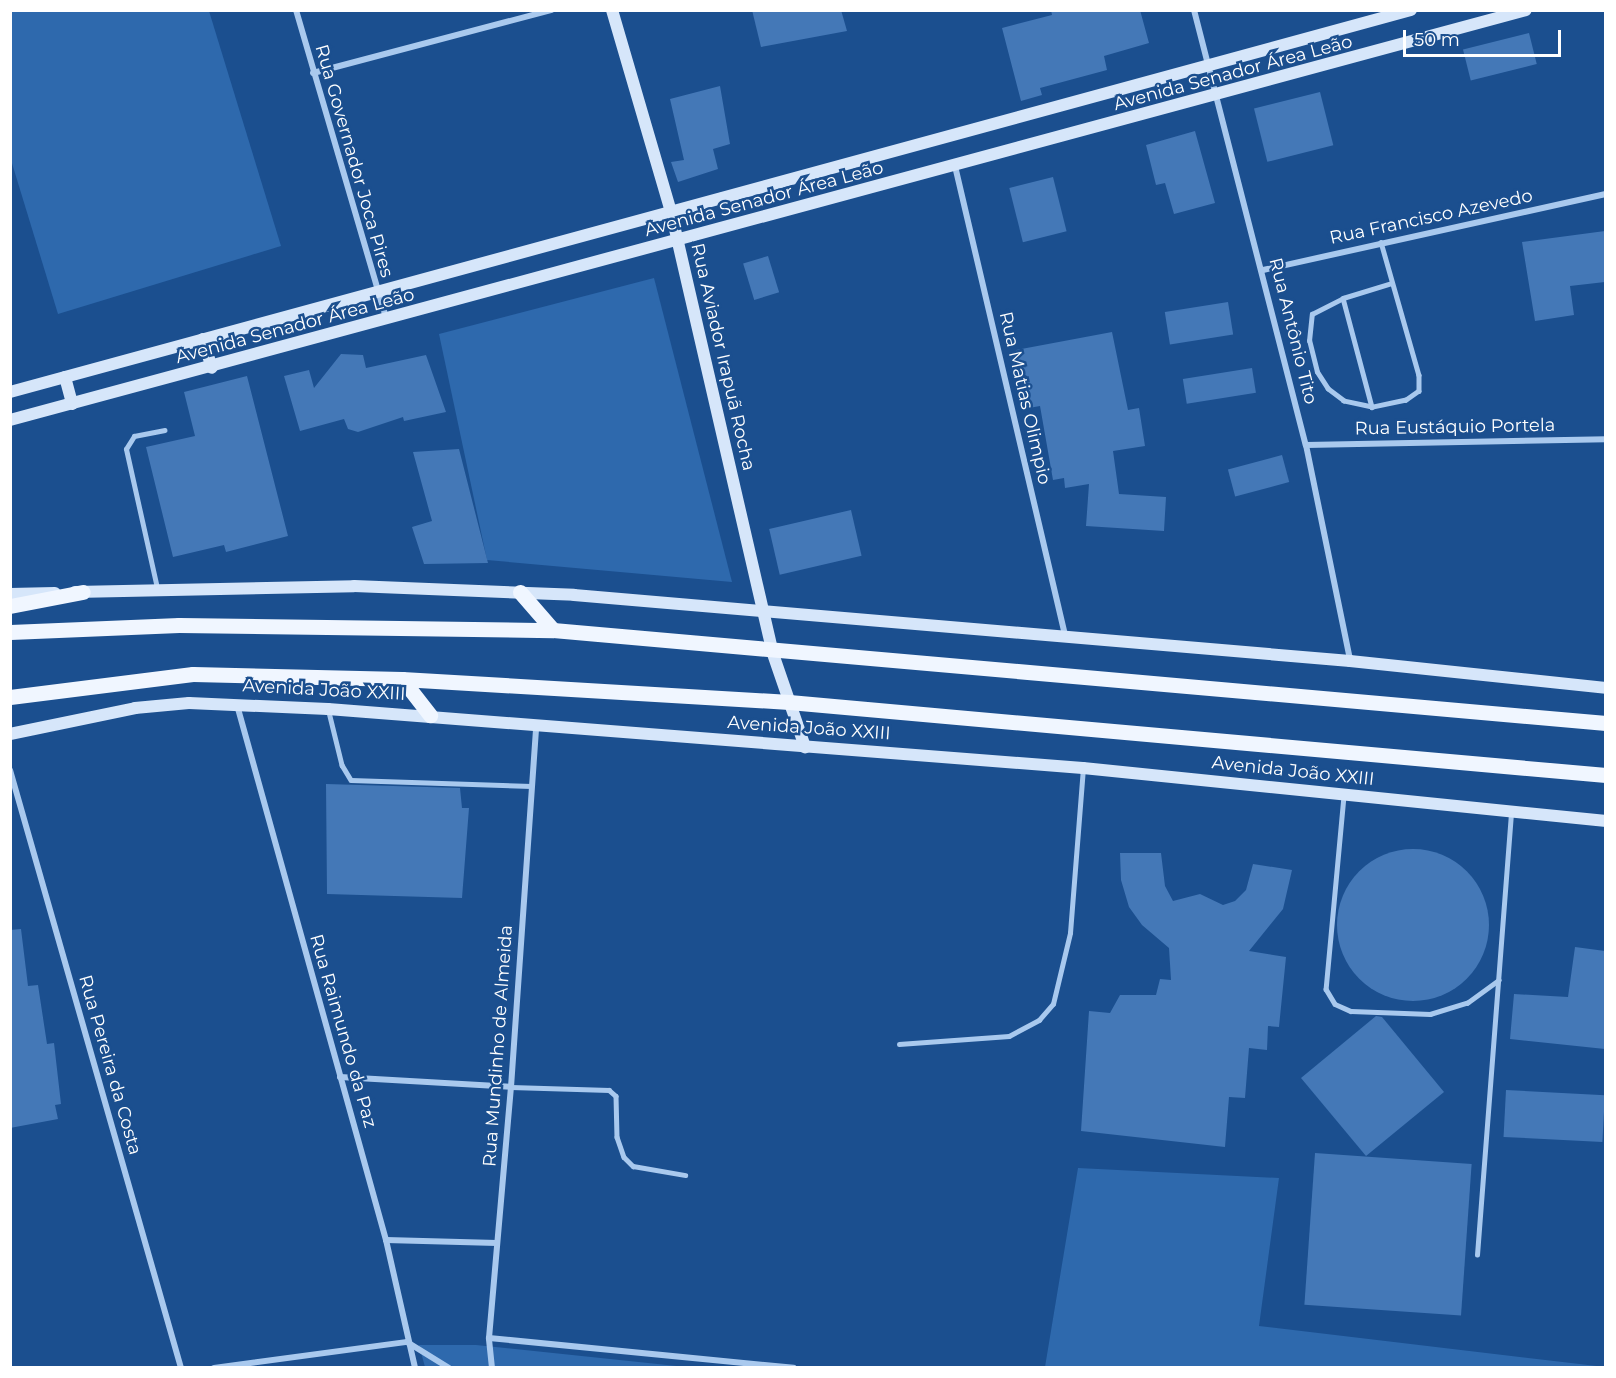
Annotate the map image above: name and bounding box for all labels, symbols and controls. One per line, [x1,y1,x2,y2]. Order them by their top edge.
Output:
scale bar [1406,18,1564,56]
text: 50 m [1414,29,1460,51]
street label: Avenida Senador Área Leão [1111,31,1355,115]
street label: Rua Governador Joca Pires [310,42,398,280]
street label: Avenida Senador Área Leão [642,157,886,241]
street label: Rua Francisco Azevedo [1328,185,1534,249]
street label: Rua Aviador Irapuã Rocha [686,241,760,473]
street label: Rua Antônio Tito [1264,256,1322,406]
street label: Avenida Senador Área Leão [173,284,417,368]
street label: Rua Matias Olimpio [995,309,1055,487]
street label: Rua Eustáquio Portela [1354,414,1556,440]
street label: Avenida João XXIII [242,675,406,705]
street label: Avenida João XXIII [727,712,891,744]
street label: Avenida João XXIII [1211,752,1375,790]
street label: Rua Mundinho de Almeida [479,924,517,1168]
street label: Rua Raimundo da Paz [305,932,381,1130]
street label: Rua Pereira da Costa [74,973,146,1157]

